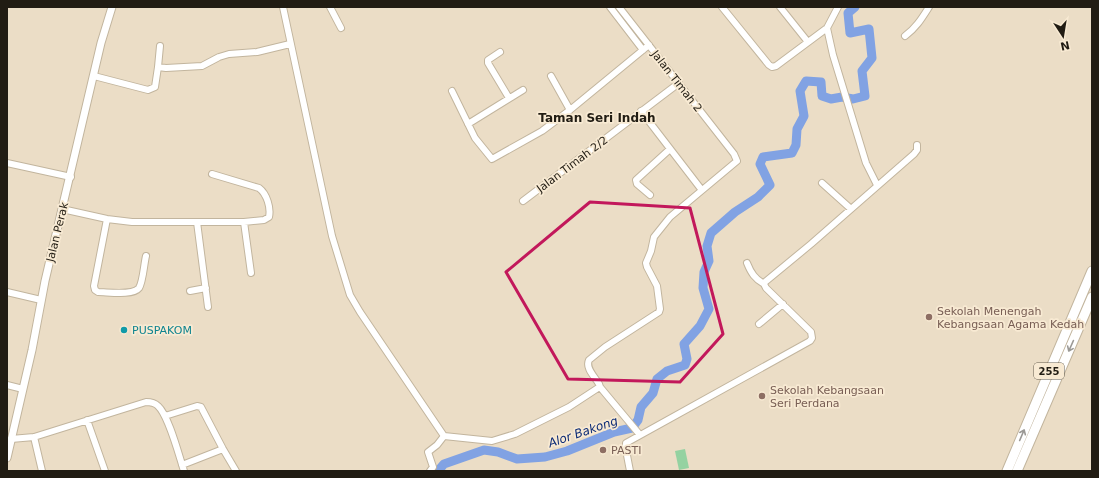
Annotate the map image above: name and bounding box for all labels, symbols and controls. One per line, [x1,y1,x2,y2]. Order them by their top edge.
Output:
north arrow [1043,16,1083,56]
text: N [1059,38,1071,53]
street label: Jalan Timah 2 [648,47,705,115]
district label: Taman Seri Indah [538,111,656,125]
street label: Jalan Timah 2/2 [534,134,610,196]
street label: Jalan Perak [44,200,71,264]
place label: Sekolah Menengah Kebangsaan Agama Kedah [937,305,1084,331]
marker: Sekolah Menengah Kebangsaan Agama Kedah [924,312,934,322]
place label: PUSPAKOM [132,324,192,337]
marker: PUSPAKOM [119,325,129,335]
one-way arrow [1067,340,1074,352]
road number: 255 [1034,363,1064,379]
place label: Sekolah Kebangsaan Seri Perdana [770,384,884,410]
marker: Sekolah Kebangsaan Seri Perdana [757,391,767,401]
water label: Alor Bakong [545,413,620,451]
one-way arrow [1019,430,1026,442]
place label: PASTI [611,444,641,457]
marker: PASTI [598,445,608,455]

